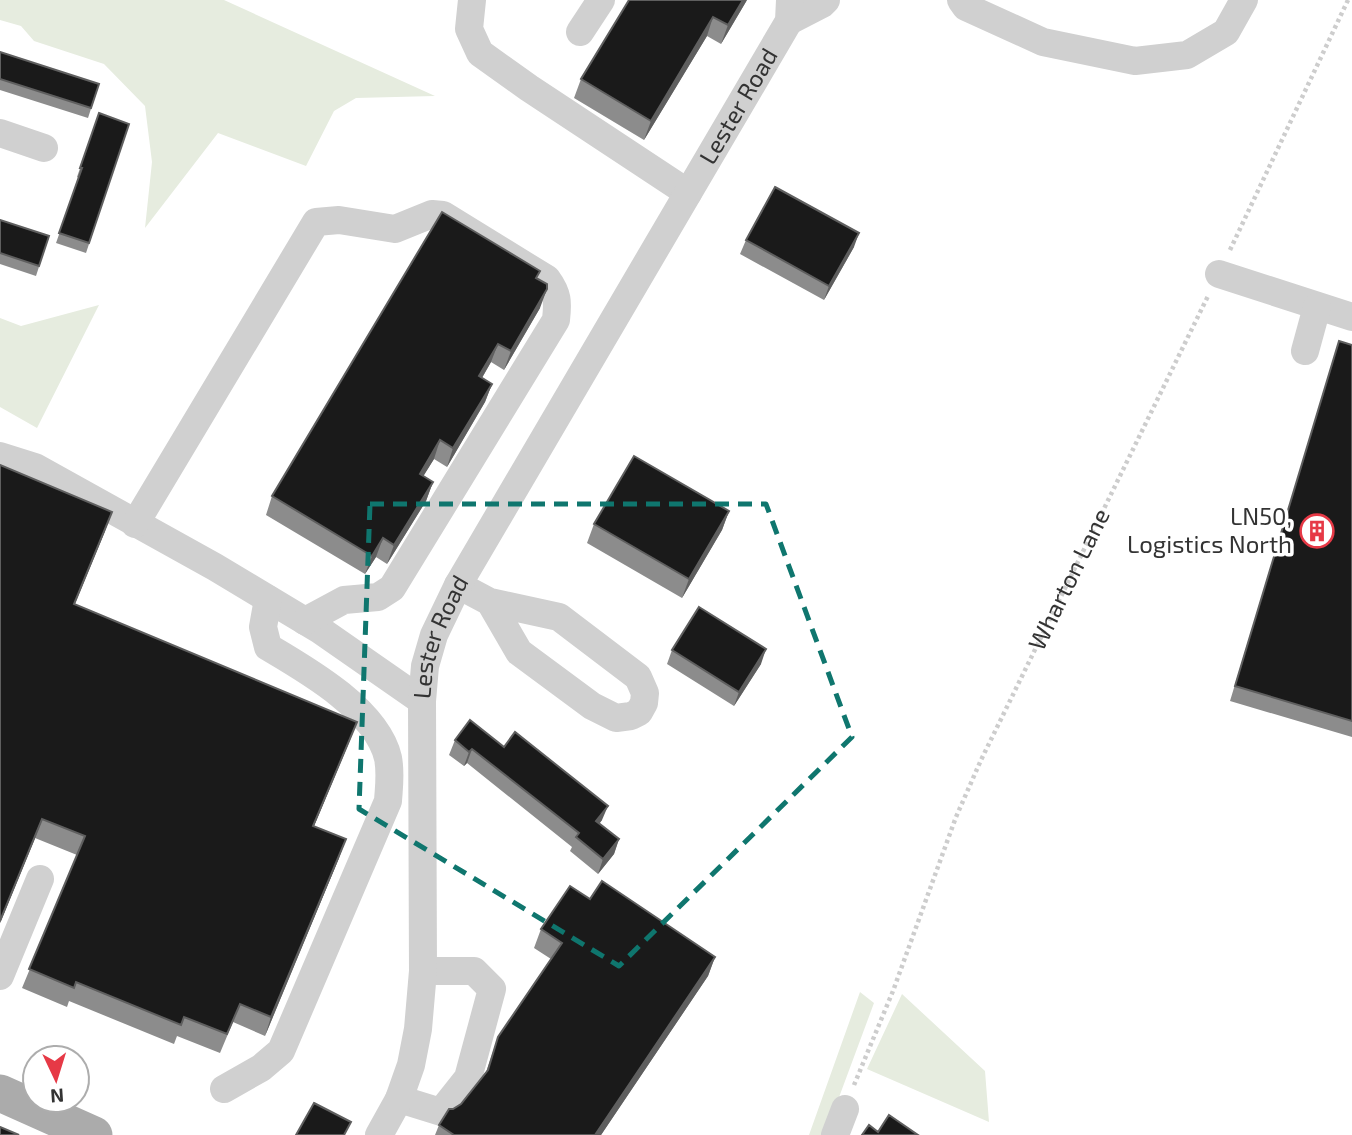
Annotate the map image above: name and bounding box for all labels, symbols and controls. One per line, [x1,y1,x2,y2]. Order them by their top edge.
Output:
street label: Lester Road [692,43,783,169]
place label: LN50, Logistics North [1127,501,1292,558]
street label: Wharton Lane [1021,503,1115,654]
building icon: LN50, Logistics North [1298,512,1336,550]
street label: Lester Road [406,569,474,700]
north arrow [21,1044,91,1114]
text: N [50,1085,65,1108]

